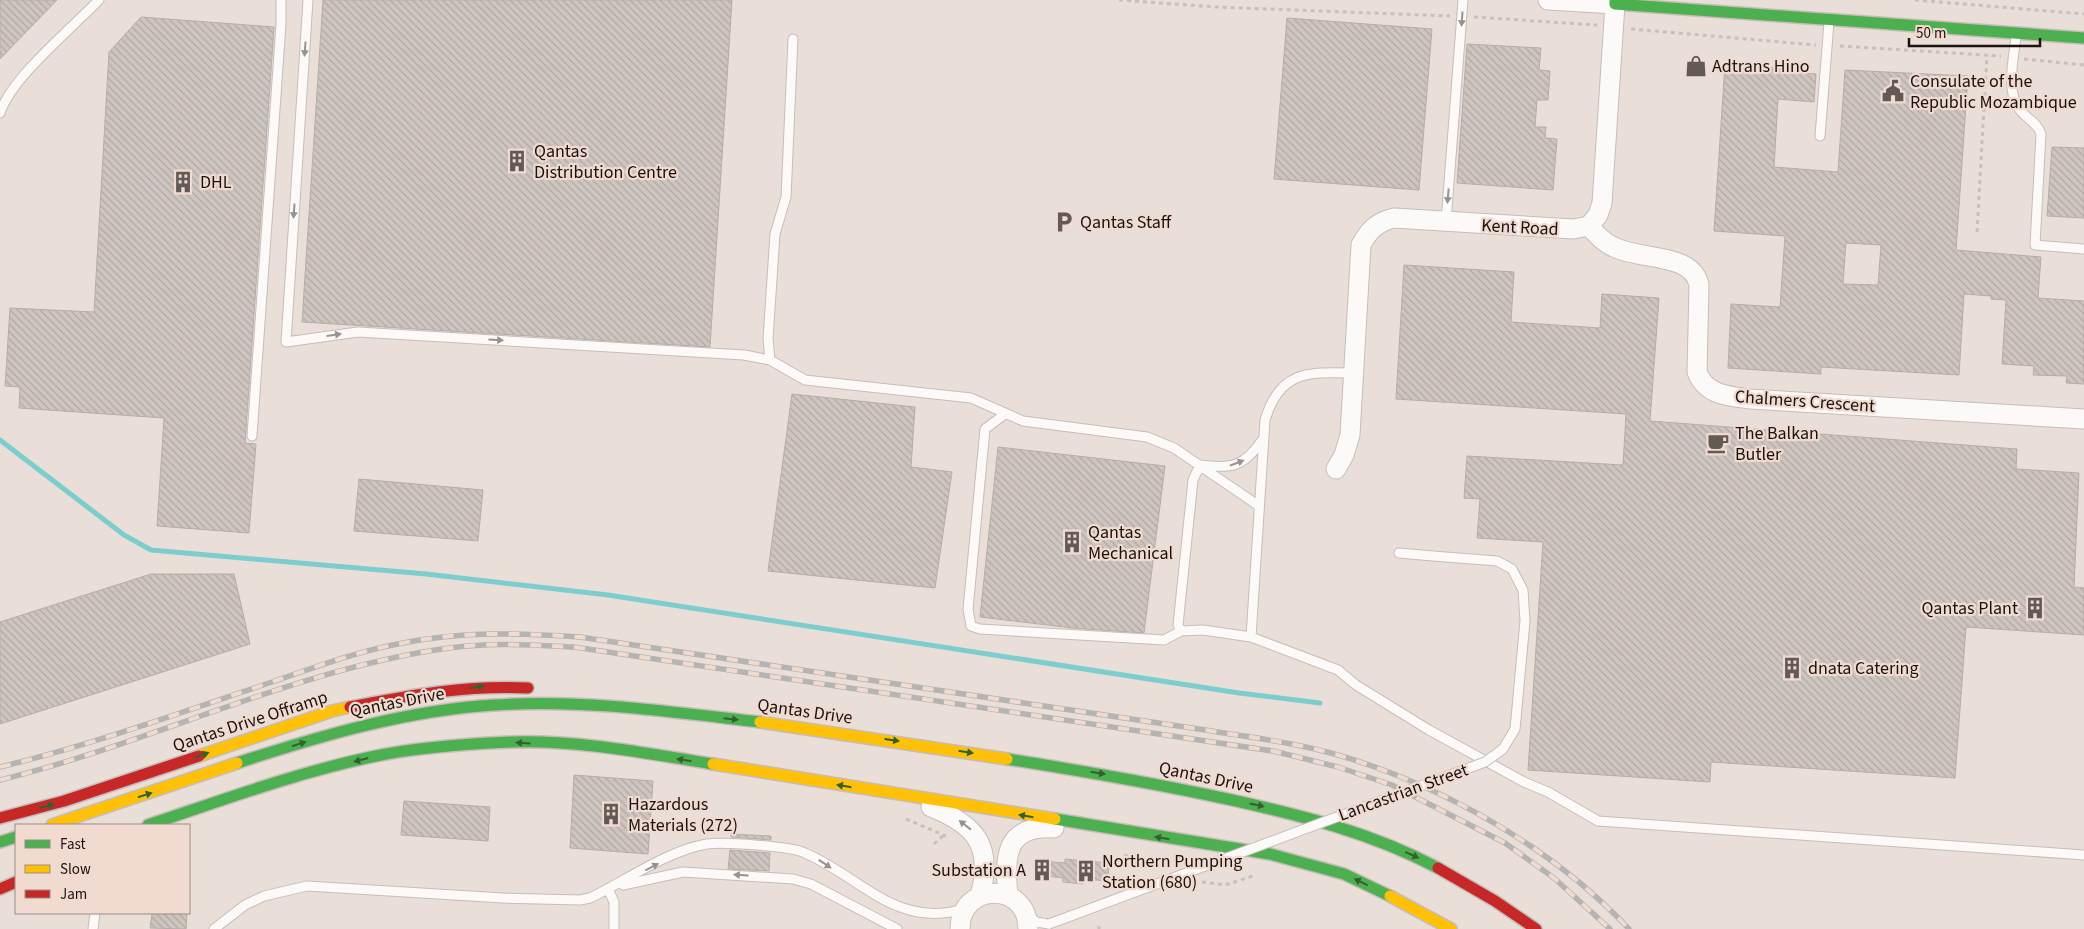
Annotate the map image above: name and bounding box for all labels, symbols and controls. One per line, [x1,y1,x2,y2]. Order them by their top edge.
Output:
one-way arrow [1457,11,1465,27]
scale bar [1909,15,2040,47]
text: 50 m [1916,23,1946,44]
one-way arrow [301,41,309,57]
shop icon: Adtrans Hino [1683,53,1709,79]
place label: Adtrans Hino [1712,54,1810,79]
place label: Consulate of the Republic Mozambique [1910,69,2077,115]
public building icon: Consulate of the Republic Mozambique [1880,78,1906,104]
place label: Qantas Distribution Centre [534,139,677,185]
building icon: Qantas Distribution Centre [504,148,530,174]
building icon: DHL [170,169,196,195]
place label: DHL [200,170,232,195]
one-way arrow [1444,189,1452,205]
one-way arrow [290,203,298,219]
parking icon: Qantas Staff [1051,209,1077,235]
place label: Qantas Staff [1080,210,1172,235]
street label: Kent Road [1481,213,1559,242]
one-way arrow [326,331,342,339]
one-way arrow [488,337,504,345]
street label: Chalmers Crescent [1734,384,1876,419]
place label: The Balkan Butler [1735,421,1819,467]
cafe icon: The Balkan Butler [1705,430,1731,456]
one-way arrow [1230,459,1245,467]
place label: Qantas Mechanical [1088,520,1173,566]
building icon: Qantas Mechanical [1059,529,1085,555]
building icon: Qantas Plant [2022,595,2048,621]
place label: Qantas Plant [1921,596,2018,621]
building icon: dnata Catering [1779,655,1805,681]
place label: dnata Catering [1808,656,1919,681]
street label: Qantas Drive [348,681,447,724]
one-way arrow [470,683,486,691]
street label: Qantas Drive Offramp [169,685,331,758]
street label: Qantas Drive [756,692,854,731]
one-way arrow [723,715,739,723]
one-way arrow [884,737,900,745]
one-way arrow [514,738,530,746]
one-way arrow [292,740,307,748]
one-way arrow [958,748,974,756]
one-way arrow [194,751,209,758]
street label: Qantas Drive [1156,755,1255,800]
one-way arrow [354,756,369,764]
one-way arrow [676,756,692,764]
street label: Lancastrian Street [1335,757,1471,828]
one-way arrow [1091,770,1107,778]
one-way arrow [836,782,852,790]
one-way arrow [137,791,152,799]
place label: Hazardous Materials (272) [628,792,738,838]
one-way arrow [40,801,55,809]
building icon: Hazardous Materials (272) [598,801,624,827]
one-way arrow [1250,802,1266,810]
one-way arrow [1018,811,1034,819]
one-way arrow [959,819,972,830]
legend [15,824,190,914]
one-way arrow [1154,833,1170,841]
text: Fast [60,834,86,855]
place label: Northern Pumping Station (680) [1102,849,1242,895]
one-way arrow [1405,852,1419,860]
building icon: Substation A [1029,857,1055,883]
place label: Substation A [931,858,1026,883]
building icon: Northern Pumping Station (680) [1073,858,1099,884]
text: Slow [60,859,91,880]
one-way arrow [818,860,831,869]
one-way arrow [644,863,659,871]
one-way arrow [732,871,748,879]
one-way arrow [1354,878,1369,887]
text: Jam [60,884,87,905]

